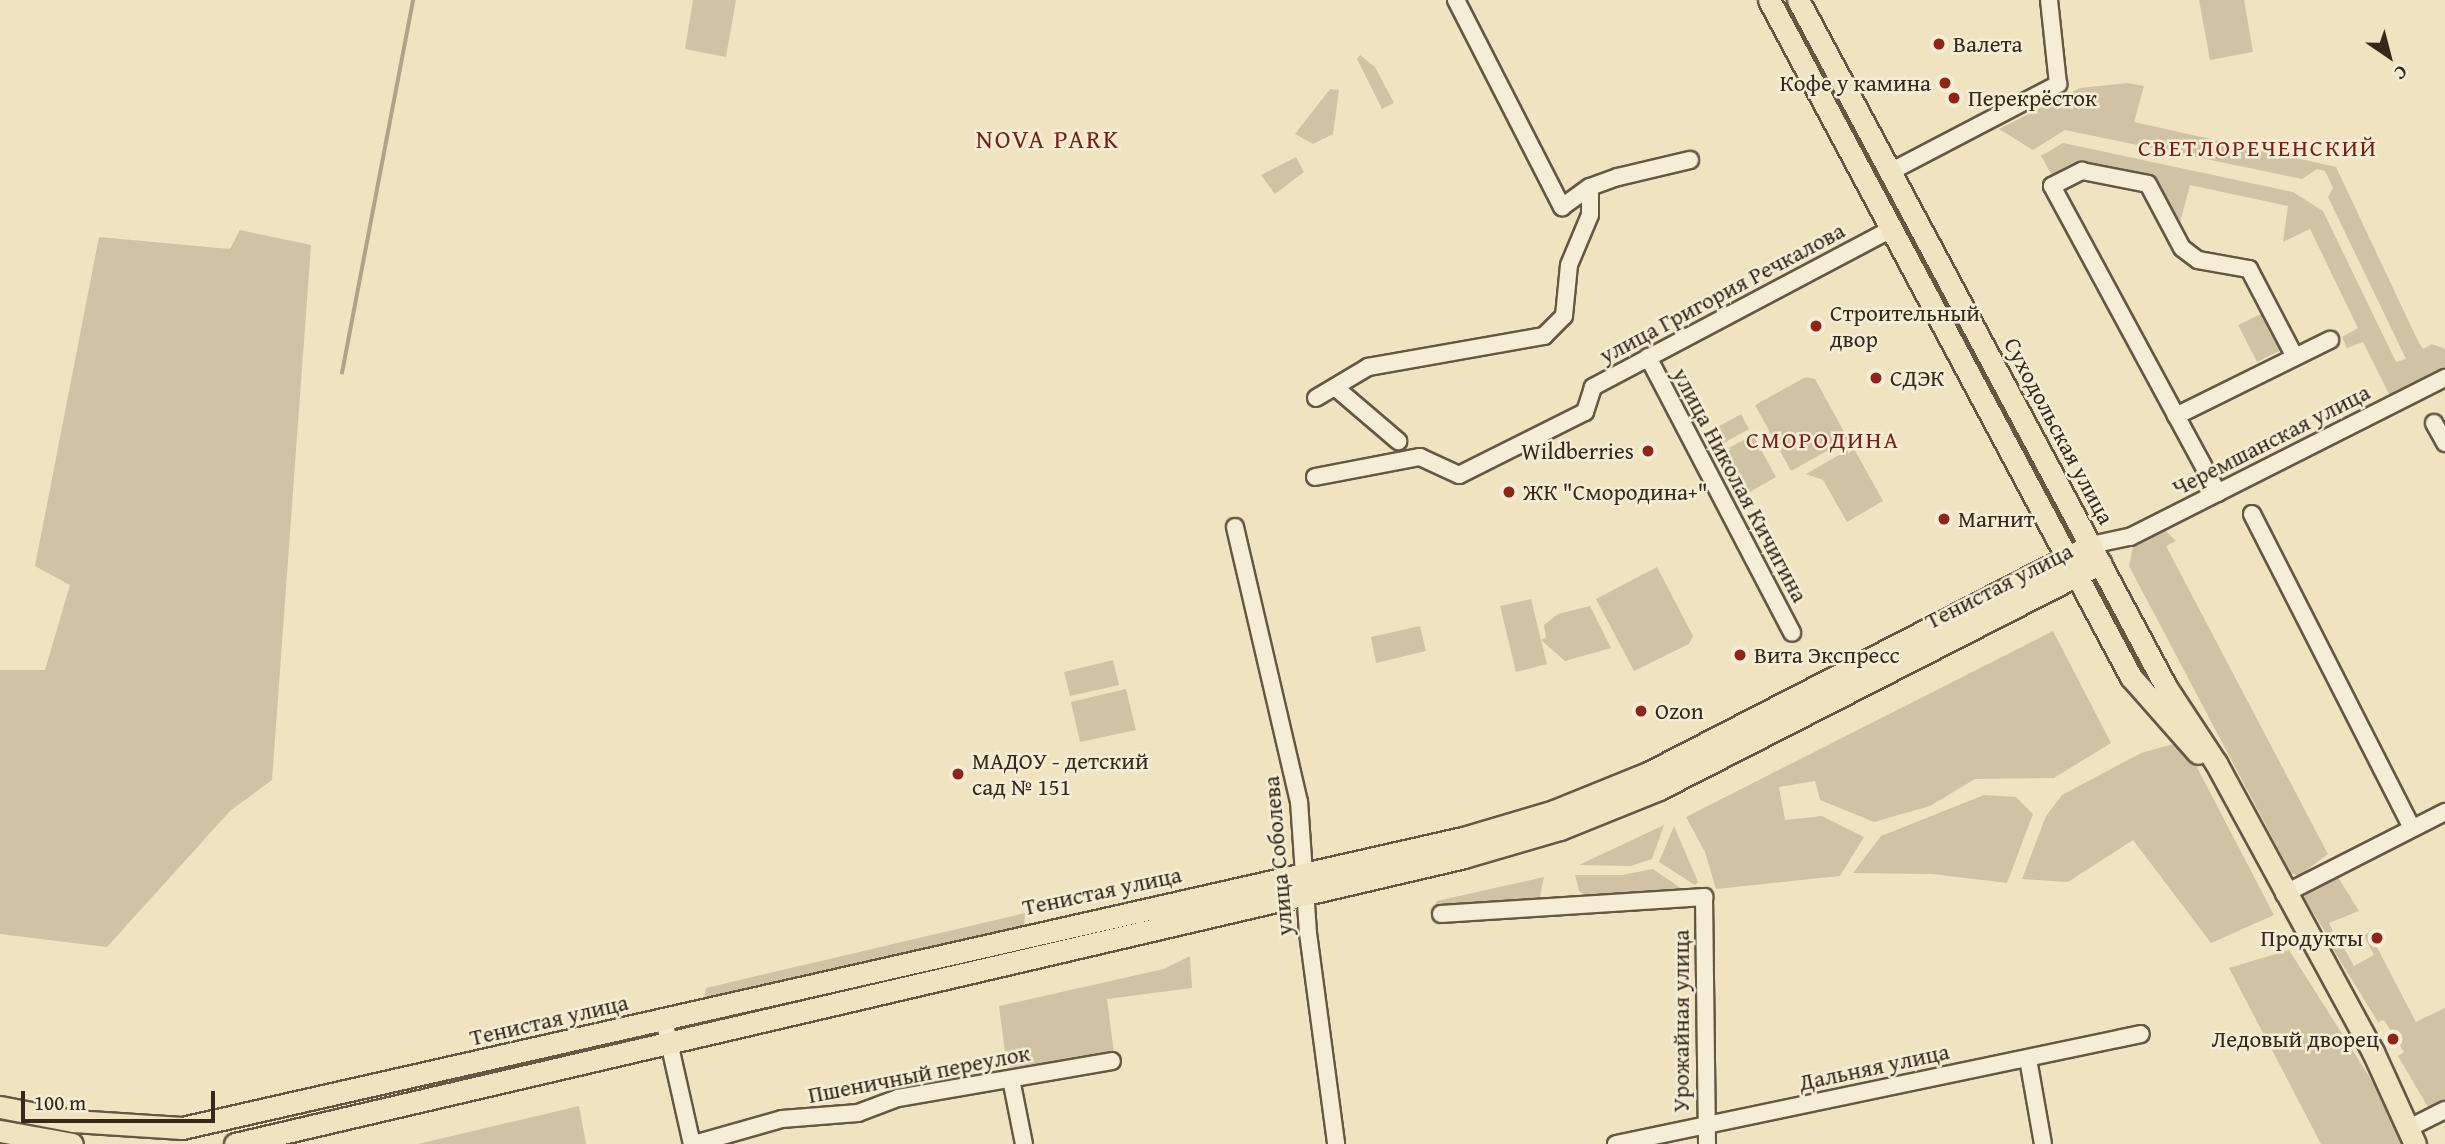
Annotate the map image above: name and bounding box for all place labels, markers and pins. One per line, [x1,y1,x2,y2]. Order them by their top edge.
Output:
place label: Валета [1953,30,2022,58]
marker: Валета [1931,36,1947,52]
place label: Кофе у камина [1780,69,1931,97]
marker: Кофе у камина [1937,75,1953,91]
place label: Перекрёсток [1968,84,2097,112]
marker: Перекрёсток [1946,90,1962,106]
place label: Строительный двор [1830,299,1980,353]
marker: Строительный двор [1808,318,1824,334]
place label: СДЭК [1890,364,1944,392]
marker: СДЭК [1868,370,1884,386]
place label: Wildberries [1521,437,1634,465]
marker: Wildberries [1640,443,1656,459]
place label: ЖК "Смородина+" [1523,478,1708,506]
marker: ЖК "Смородина+" [1501,484,1517,500]
place label: Магнит [1958,505,2035,533]
marker: Магнит [1936,511,1952,527]
place label: Вита Экспресс [1754,641,1900,669]
marker: Вита Экспресс [1732,647,1748,663]
place label: Ozon [1655,697,1704,725]
marker: Ozon [1633,703,1649,719]
place label: МАДОУ - детский сад № 151 [972,747,1149,801]
marker: МАДОУ - детский сад № 151 [950,766,966,782]
place label: Продукты [2261,924,2363,952]
marker: Продукты [2369,930,2385,946]
place label: Ледовый дворец [2212,1025,2379,1053]
marker: Ледовый дворец [2385,1031,2401,1047]

